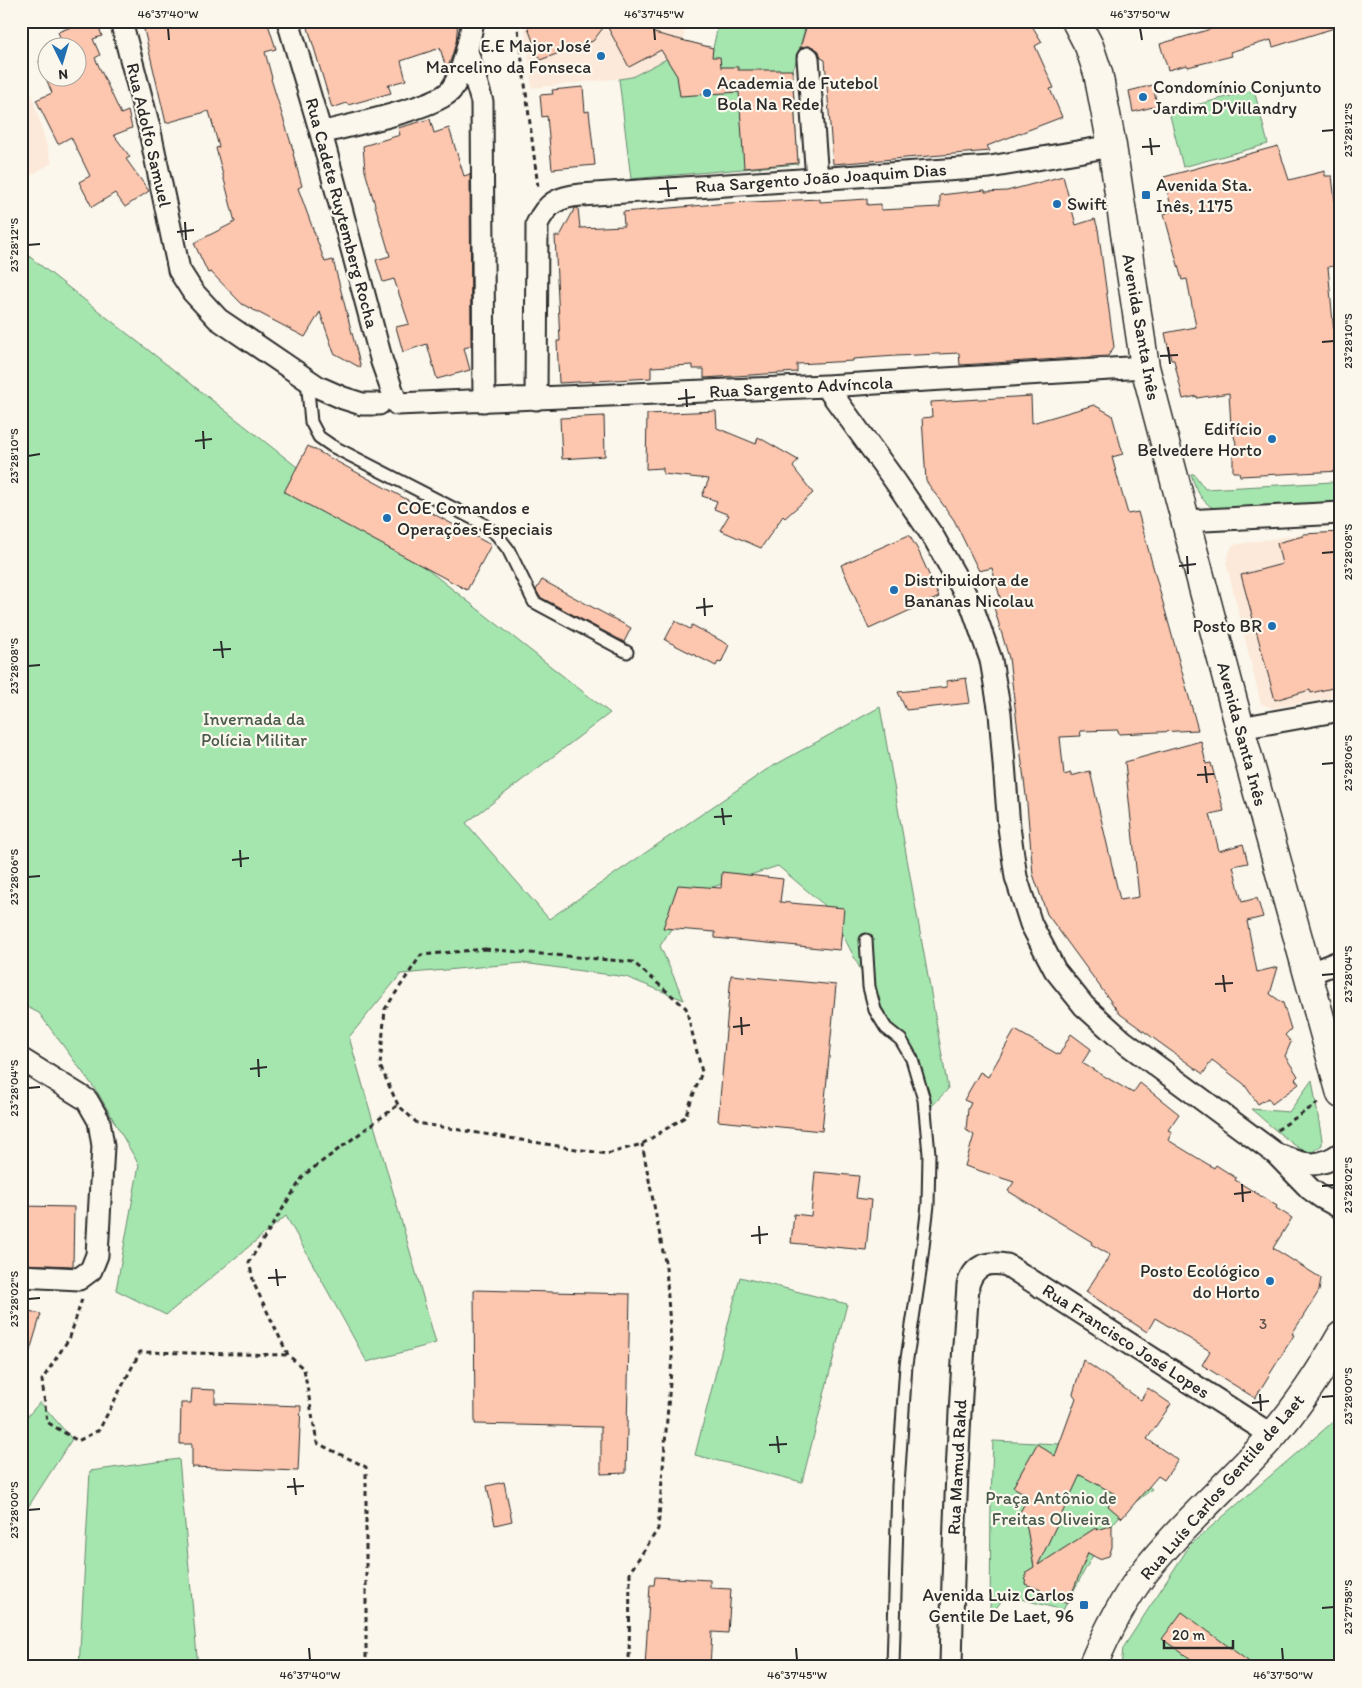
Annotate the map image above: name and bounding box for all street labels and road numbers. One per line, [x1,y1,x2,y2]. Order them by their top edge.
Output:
street label: Rua Adolfo Samuel [122,61,176,209]
street label: Rua Cadete Ruytemberg Rocha [301,95,384,331]
street label: Rua Sargento João Joaquim Dias [695,158,947,198]
street label: Avenida Santa Inês [1117,252,1165,402]
street label: Rua Sargento Advíncola [709,371,894,403]
street label: Avenida Santa Inês [1212,659,1272,809]
street label: Rua Francisco José Lopes [1038,1279,1214,1403]
street label: Rua Luís Carlos Gentile de Laet [1135,1389,1309,1585]
street label: Rua Mamud Rahd [942,1399,972,1535]

